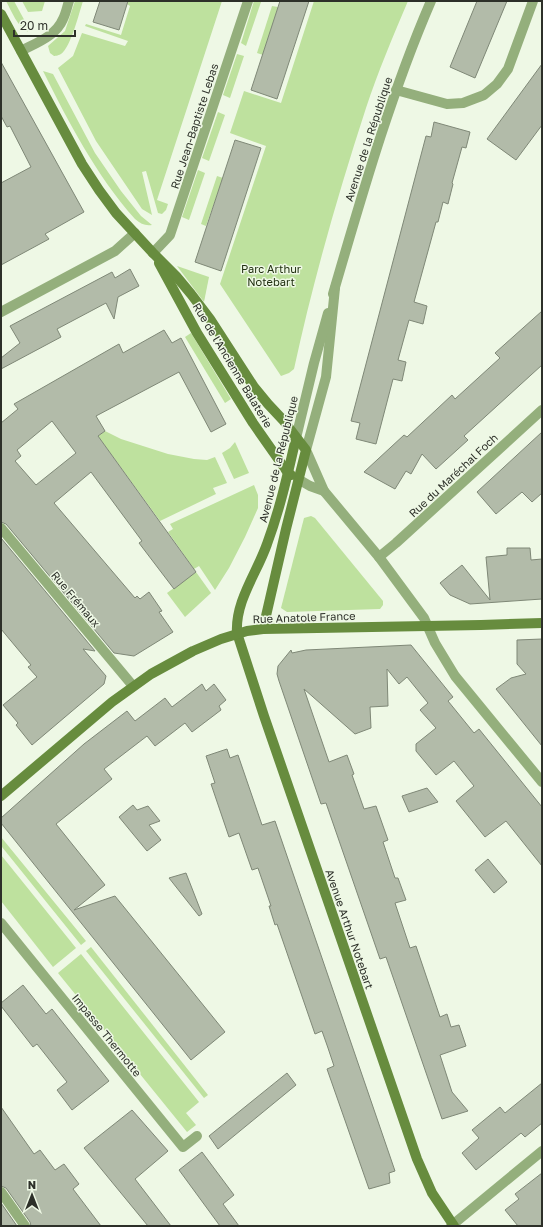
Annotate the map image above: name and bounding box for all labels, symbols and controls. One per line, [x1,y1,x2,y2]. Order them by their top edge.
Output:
scale bar [14,12,75,38]
text: 20 m [20,18,48,33]
street label: Rue Jean-Baptiste Lebas [168,61,220,190]
street label: Avenue de la République [342,75,394,203]
park label: Parc Arthur Notebart [241,262,302,288]
street label: Rue de l'Ancienne Balaterie [191,300,275,430]
street label: Avenue de la République [256,394,300,524]
street label: Rue du Maréchal Foch [406,431,500,519]
street label: Rue Frémaux [49,568,103,630]
street label: Rue Anatole France [252,609,356,625]
street label: Avenue Arthur Notebart [323,867,377,991]
street label: Impasse Thermotte [70,991,144,1079]
north arrow [12,1175,52,1215]
text: N [28,1178,36,1191]

